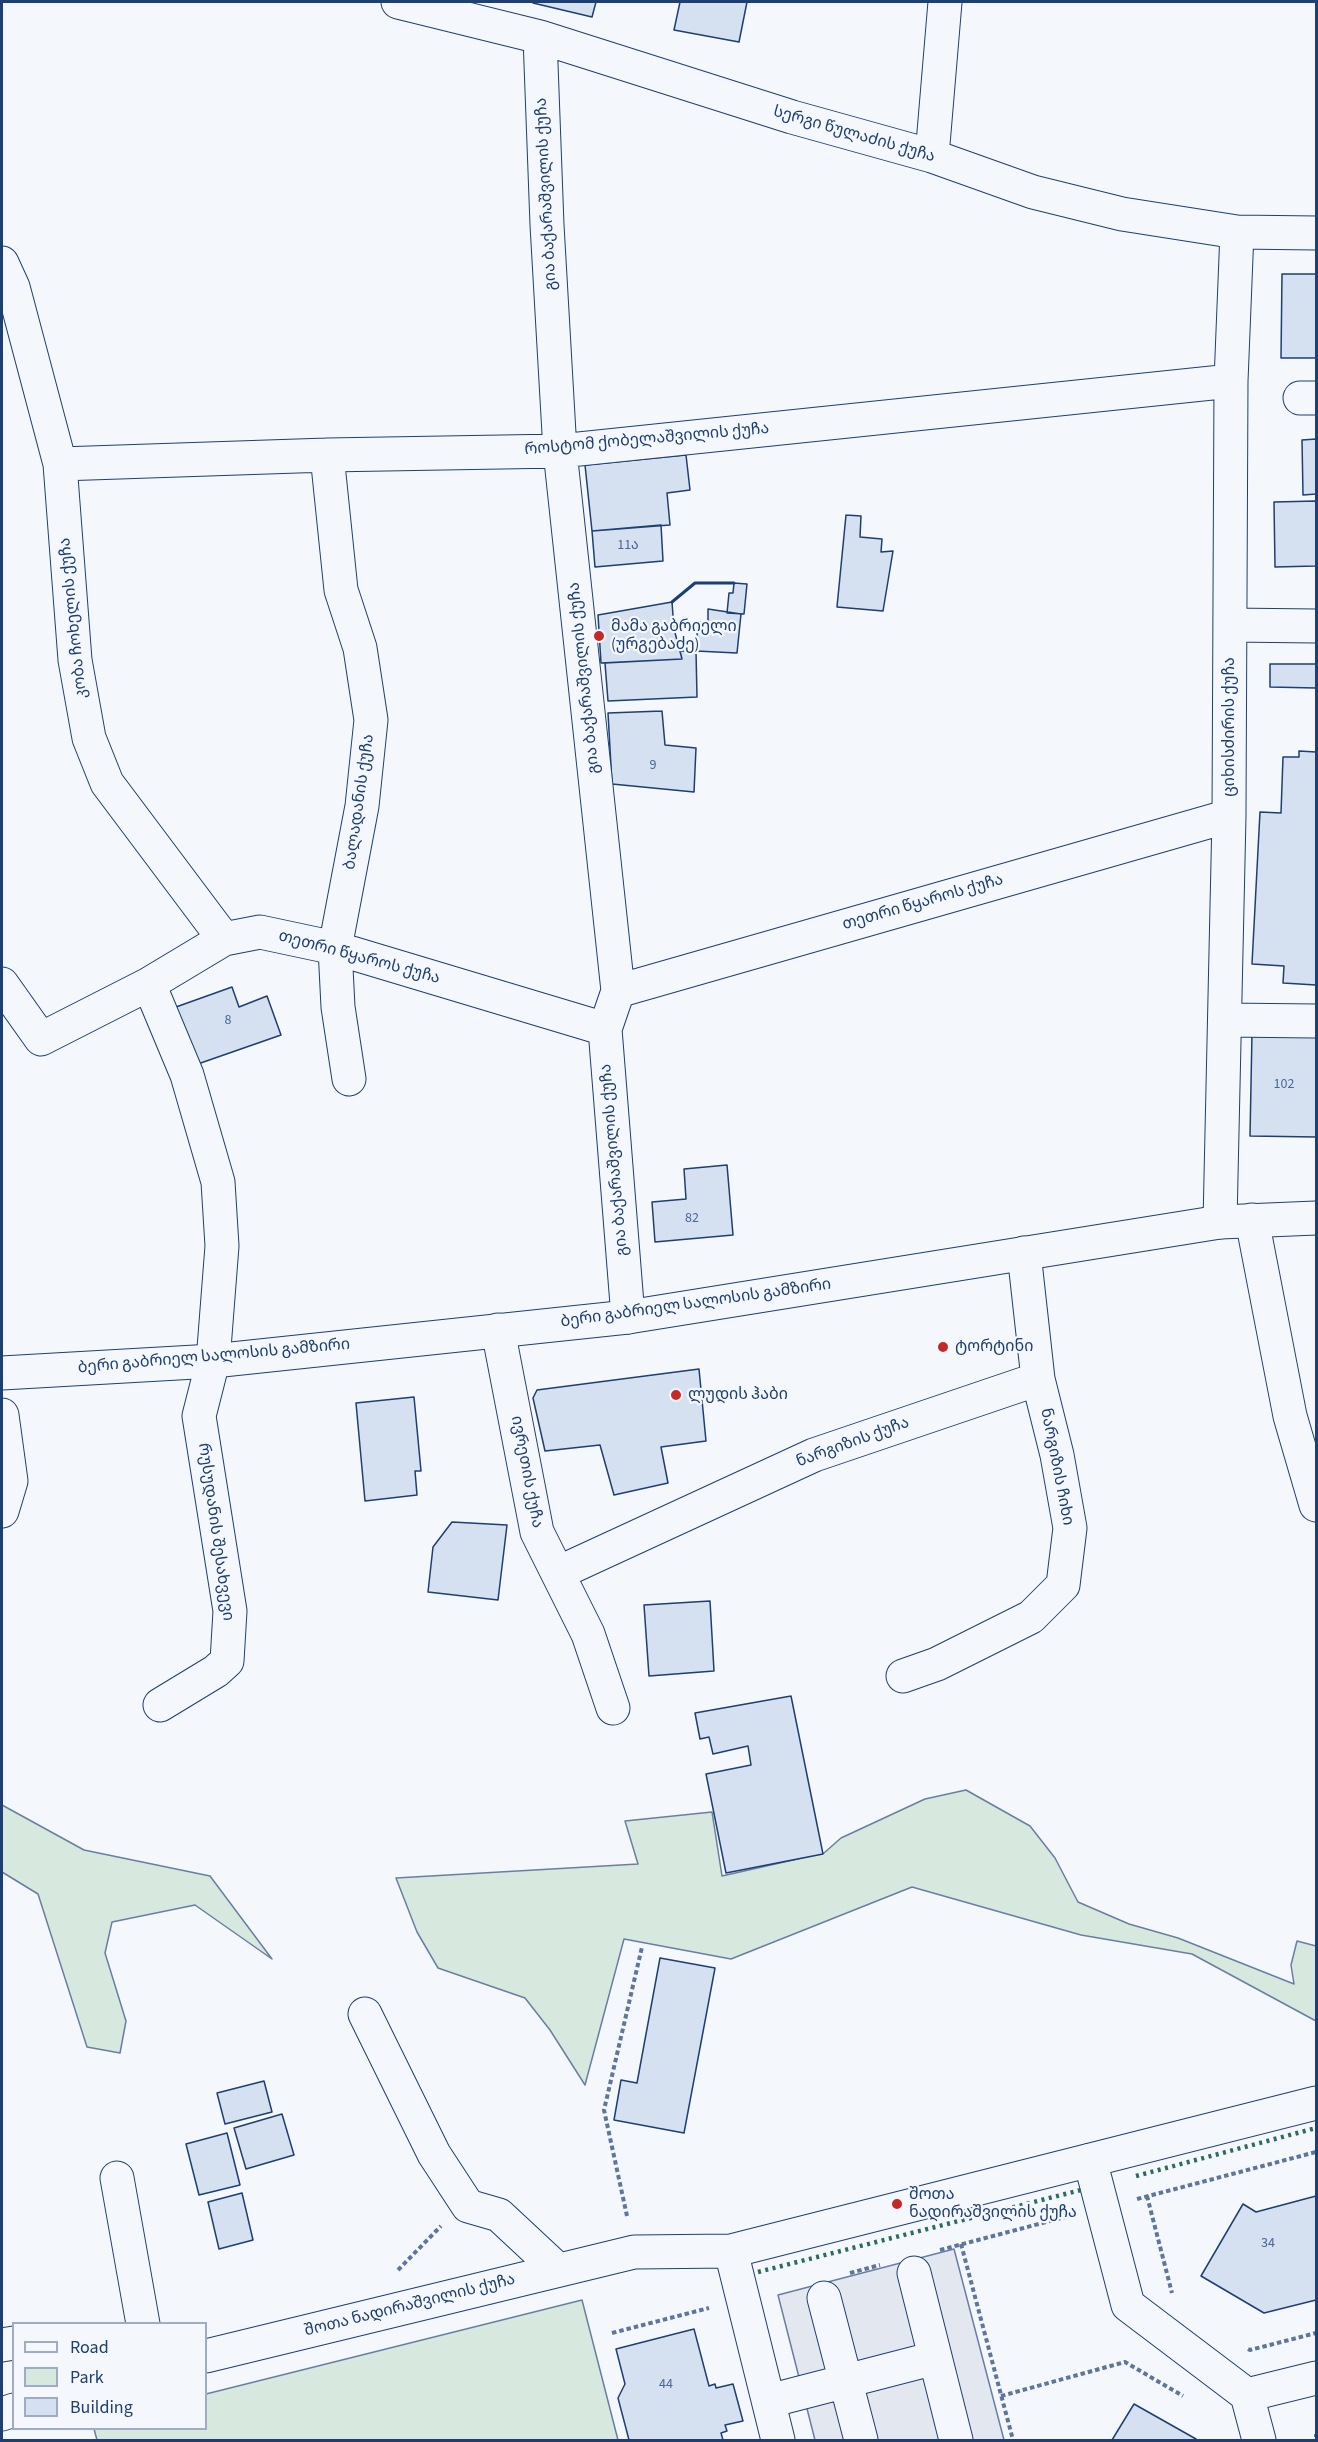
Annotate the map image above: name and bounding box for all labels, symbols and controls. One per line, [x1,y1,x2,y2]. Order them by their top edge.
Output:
street label: გია ბაქარაშვილის ქუჩა [532,97,562,291]
street label: სერგი წულაძის ქუჩა [771,103,937,167]
street label: როსტომ ქობელაშვილის ქუჩა [524,420,770,460]
street label: კობა ჩოხელის ქუჩა [56,537,92,699]
house number: 11ა [617,538,639,554]
street label: გია ბაქარაშვილის ქუჩა [565,581,605,775]
place label: მამა გაბრიელი (ურგებაძე) [611,617,737,655]
marker: მამა გაბრიელი (ურგებაძე) [592,629,606,643]
street label: ციხისძირის ქუჩა [1220,657,1240,797]
street label: ბალადანის ქუჩა [341,733,379,871]
house number: 9 [650,758,656,774]
street label: თეთრი წყაროს ქუჩა [840,871,1006,935]
street label: თეთრი წყაროს ქუჩა [276,927,442,989]
house number: 8 [225,1013,231,1029]
street label: გია ბაქარაშვილის ქუჩა [597,1063,633,1257]
house number: 102 [1274,1077,1294,1093]
house number: 82 [685,1211,699,1227]
street label: ბერი გაბრიელ სალოსის გამზირი [559,1275,833,1333]
street label: ბერი გაბრიელ სალოსის გამზირი [77,1336,351,1378]
place label: ტორტინი [955,1337,1033,1357]
marker: ტორტინი [936,1340,950,1354]
place label: ლუდის ჰაბი [688,1385,788,1405]
marker: ლუდის ჰაბი [669,1388,683,1402]
street label: ნარგიზის ჩიხი [1035,1407,1077,1527]
street label: ივრეთის ქუჩა [506,1414,546,1530]
street label: ნარგიზის ქუჩა [794,1414,912,1472]
street label: რუსუდანის შესახვევი [193,1442,237,1622]
place label: შოთა ნადირაშვილის ქუჩა [909,2185,1077,2223]
marker: შოთა ნადირაშვილის ქუჩა [890,2197,904,2211]
house number: 34 [1261,2236,1275,2252]
street label: შოთა ნადირაშვილის ქუჩა [303,2270,517,2342]
legend [12,2322,207,2430]
text: Road [70,2335,109,2360]
text: Park [70,2365,104,2390]
house number: 44 [659,2377,673,2393]
text: Building [70,2395,133,2420]

